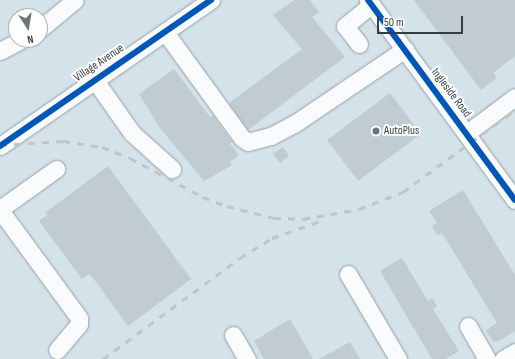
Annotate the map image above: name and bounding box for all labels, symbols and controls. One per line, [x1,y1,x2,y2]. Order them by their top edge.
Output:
north arrow [8,8,48,48]
scale bar [379,8,465,34]
text: 50 m [384,15,404,30]
text: N [26,32,35,46]
street label: Village Avenue [71,41,127,85]
street label: Ingleside Road [428,66,474,120]
place label: AutoPlus [384,124,419,138]
marker: AutoPlus [371,126,381,136]

